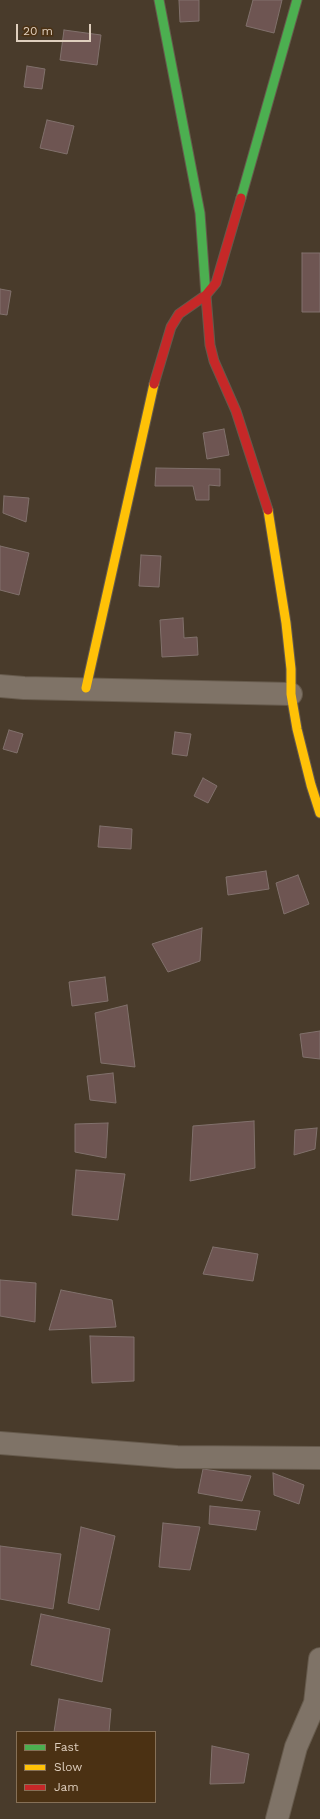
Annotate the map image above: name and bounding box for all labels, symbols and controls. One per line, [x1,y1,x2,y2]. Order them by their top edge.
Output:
scale bar [18,16,93,42]
text: 20 m [23,24,53,38]
legend [16,1731,156,1803]
text: Fast [54,1740,79,1754]
text: Slow [54,1760,82,1774]
text: Jam [54,1780,79,1794]

